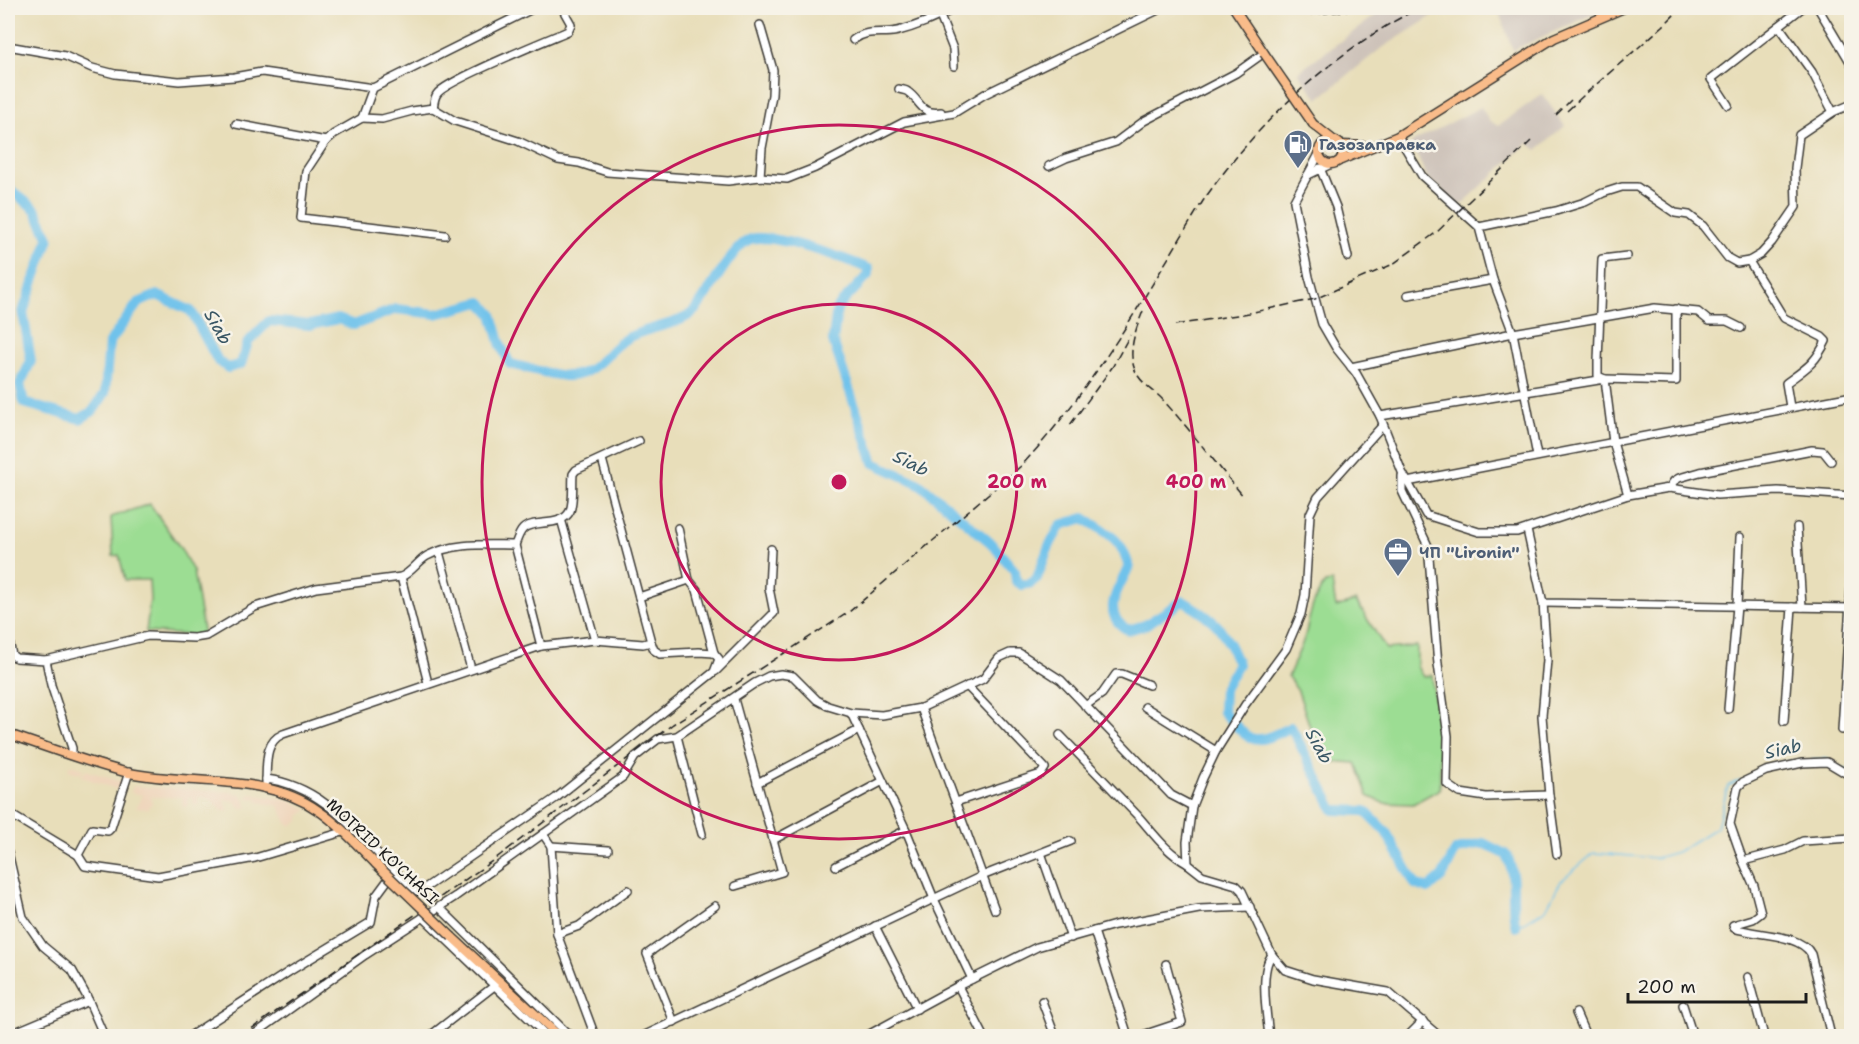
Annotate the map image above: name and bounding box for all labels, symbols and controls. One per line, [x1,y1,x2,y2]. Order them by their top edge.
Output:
fuel station icon: Газозаправка [1282,128,1314,170]
place label: Газозаправка [1319,134,1436,155]
water label: Siab [199,305,238,349]
water label: Siab [889,444,933,482]
text: 200 m [987,470,1048,494]
text: 400 m [1166,470,1227,494]
centre of rings [829,472,849,492]
office icon: ЧП "Lironin" [1382,536,1414,578]
place label: ЧП "Lironin" [1419,542,1520,563]
water label: Siab [1300,724,1338,768]
water label: Siab [1762,733,1804,765]
street label: MOTRID KO'CHASI [322,794,443,909]
scale bar [1628,966,1806,1004]
text: 200 m [1637,975,1696,999]

